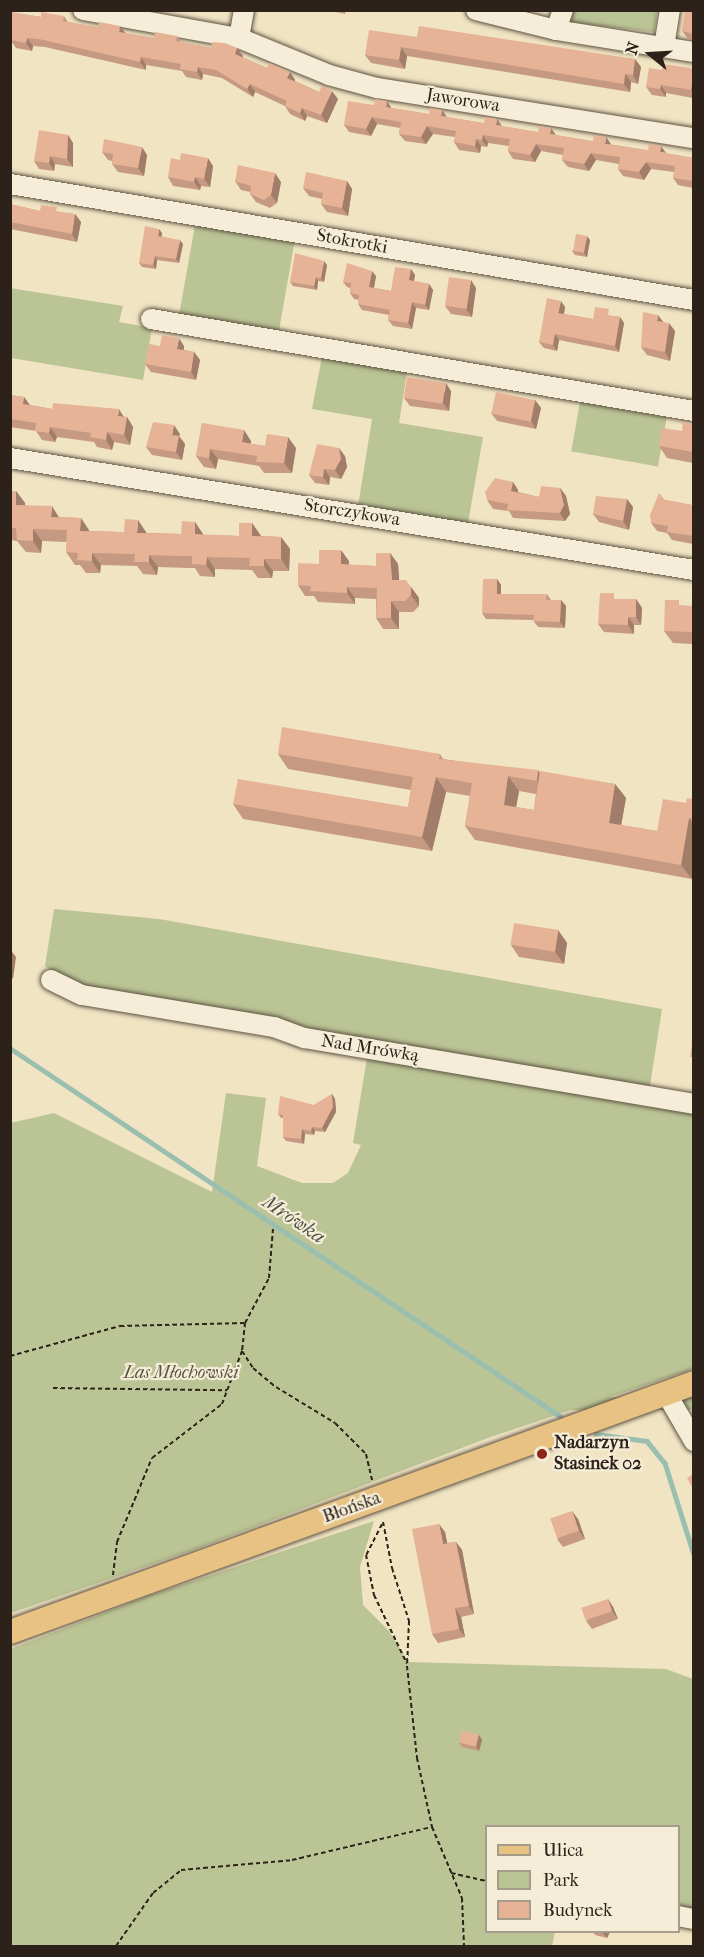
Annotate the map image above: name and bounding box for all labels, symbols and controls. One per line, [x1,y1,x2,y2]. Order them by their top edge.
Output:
north arrow [620,24,680,84]
text: N [621,40,643,57]
street label: Jaworowa [425,85,501,117]
street label: Stokrotki [315,225,389,259]
street label: Storczykowa [302,495,402,531]
street label: Nad Mrówką [320,1031,420,1067]
water label: Mrówka [258,1189,330,1249]
park label: Las Młochowski [124,1362,238,1384]
place label: Nadarzyn Stasinek 02 [554,1433,642,1476]
marker: Nadarzyn Stasinek 02 [535,1447,549,1461]
street label: Błońska [320,1488,384,1528]
legend [485,1825,680,1933]
text: Ulica [543,1840,583,1861]
text: Park [543,1870,579,1891]
text: Budynek [543,1900,612,1921]

